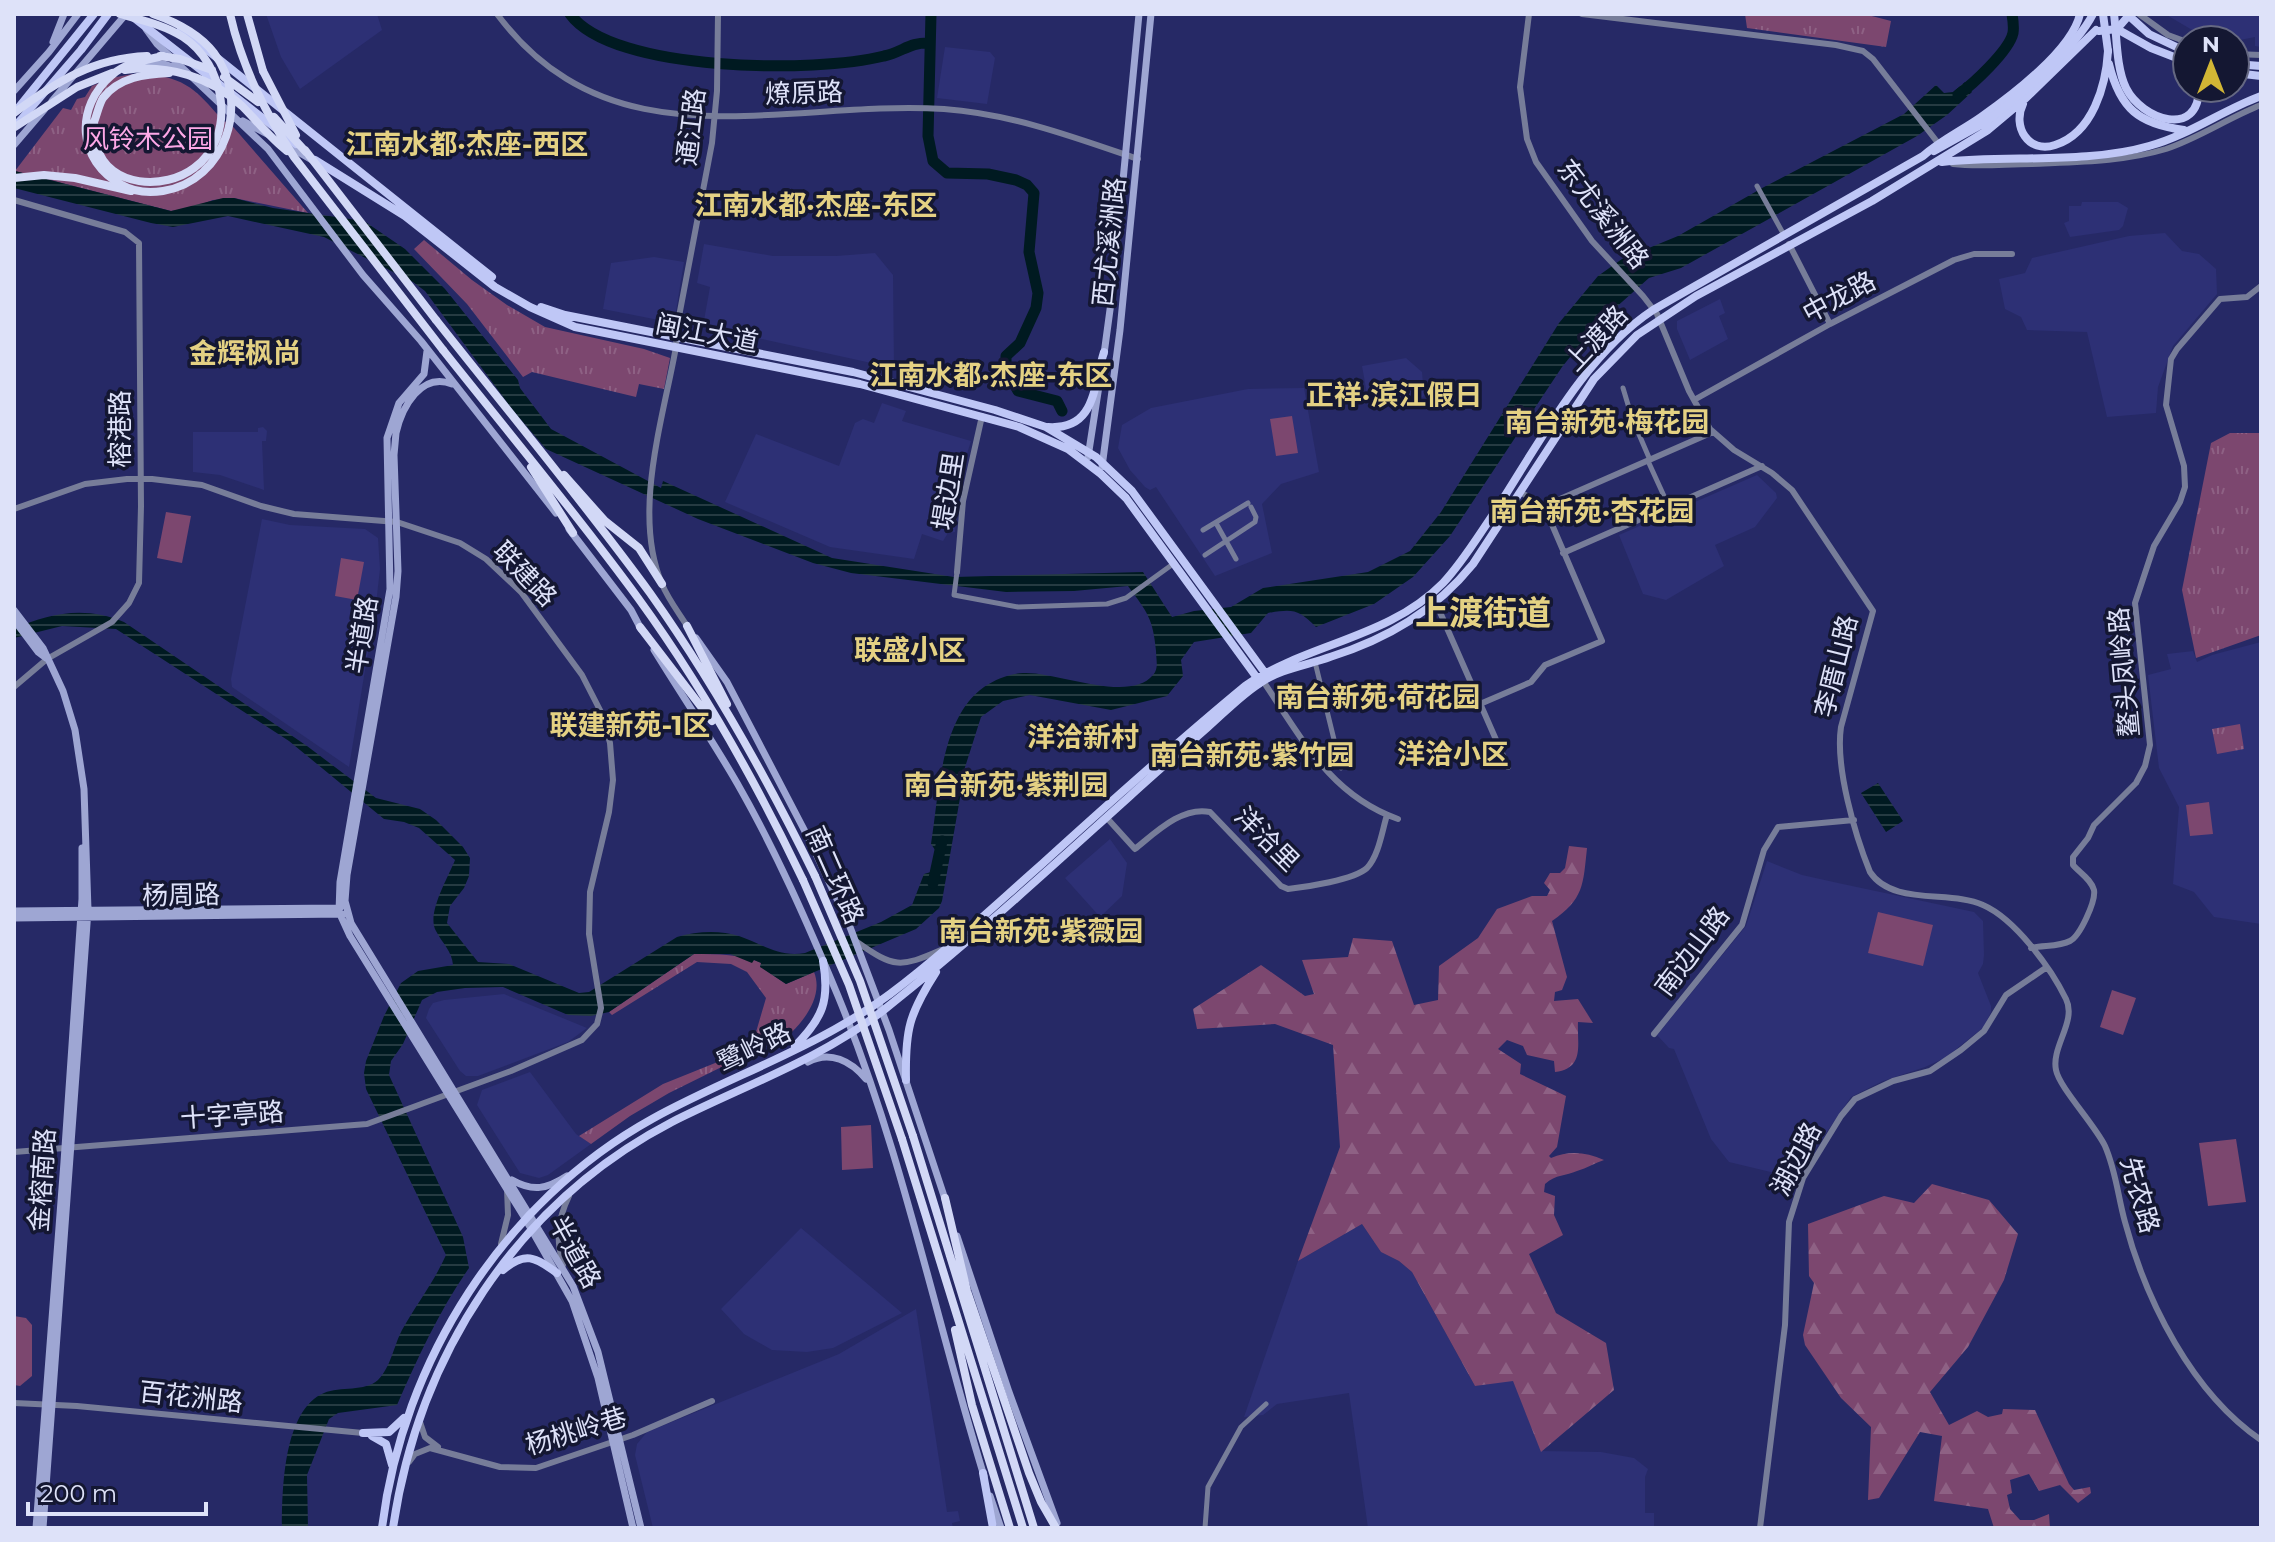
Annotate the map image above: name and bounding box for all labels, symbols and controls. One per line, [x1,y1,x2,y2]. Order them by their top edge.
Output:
north arrow [2171,24,2251,104]
text: N [2202,31,2220,58]
street label: 燎原路 [764,76,844,110]
street label: 通江路 [670,86,712,168]
park label: 风铃木公园 [83,123,213,155]
district label: 江南水都·杰座-西区 [345,127,589,161]
street label: 东尤溪洲路 [1550,153,1656,275]
street label: 西尤溪洲路 [1086,176,1132,308]
district label: 江南水都·杰座-东区 [694,188,938,222]
street label: 中龙路 [1797,265,1881,329]
street label: 上渡路 [1558,299,1634,377]
street label: 闽江大道 [653,307,761,359]
district label: 金辉枫尚 [189,336,301,370]
district label: 江南水都·杰座-东区 [869,358,1113,392]
district label: 正祥·滨江假日 [1306,378,1482,412]
street label: 榕港路 [104,390,136,468]
district label: 南台新苑·梅花园 [1505,405,1709,439]
street label: 堤边里 [926,450,970,532]
district label: 南台新苑·杏花园 [1490,494,1694,528]
street label: 联建路 [486,535,564,613]
district label: 上渡街道 [1415,592,1551,634]
street label: 半道路 [340,594,384,676]
street label: 鳌头凤岭路 [2102,606,2146,738]
street label: 李厝山路 [1808,612,1864,720]
district label: 联盛小区 [854,633,966,667]
district label: 南台新苑·荷花园 [1276,680,1480,714]
district label: 联建新苑-1区 [549,708,711,742]
district label: 洋洽新村 [1027,720,1139,754]
district label: 洋洽小区 [1397,737,1509,771]
district label: 南台新苑·紫竹园 [1150,738,1354,772]
district label: 南台新苑·紫荆园 [904,768,1108,802]
street label: 洋洽里 [1228,800,1306,878]
street label: 南二环路 [799,821,871,929]
street label: 杨周路 [142,878,220,912]
street label: 南边山路 [1648,900,1736,1002]
district label: 南台新苑·紫薇园 [939,914,1143,948]
street label: 鹭岭路 [712,1016,796,1078]
street label: 十字亭路 [179,1095,285,1135]
street label: 湖边路 [1764,1117,1828,1201]
street label: 金榕南路 [22,1127,62,1233]
street label: 先农路 [2114,1153,2166,1237]
street label: 半道路 [542,1210,608,1294]
street label: 百花洲路 [138,1376,244,1418]
street label: 杨桃岭巷 [522,1400,630,1462]
scale bar [28,1466,206,1516]
text: 200 m [40,1479,117,1508]

